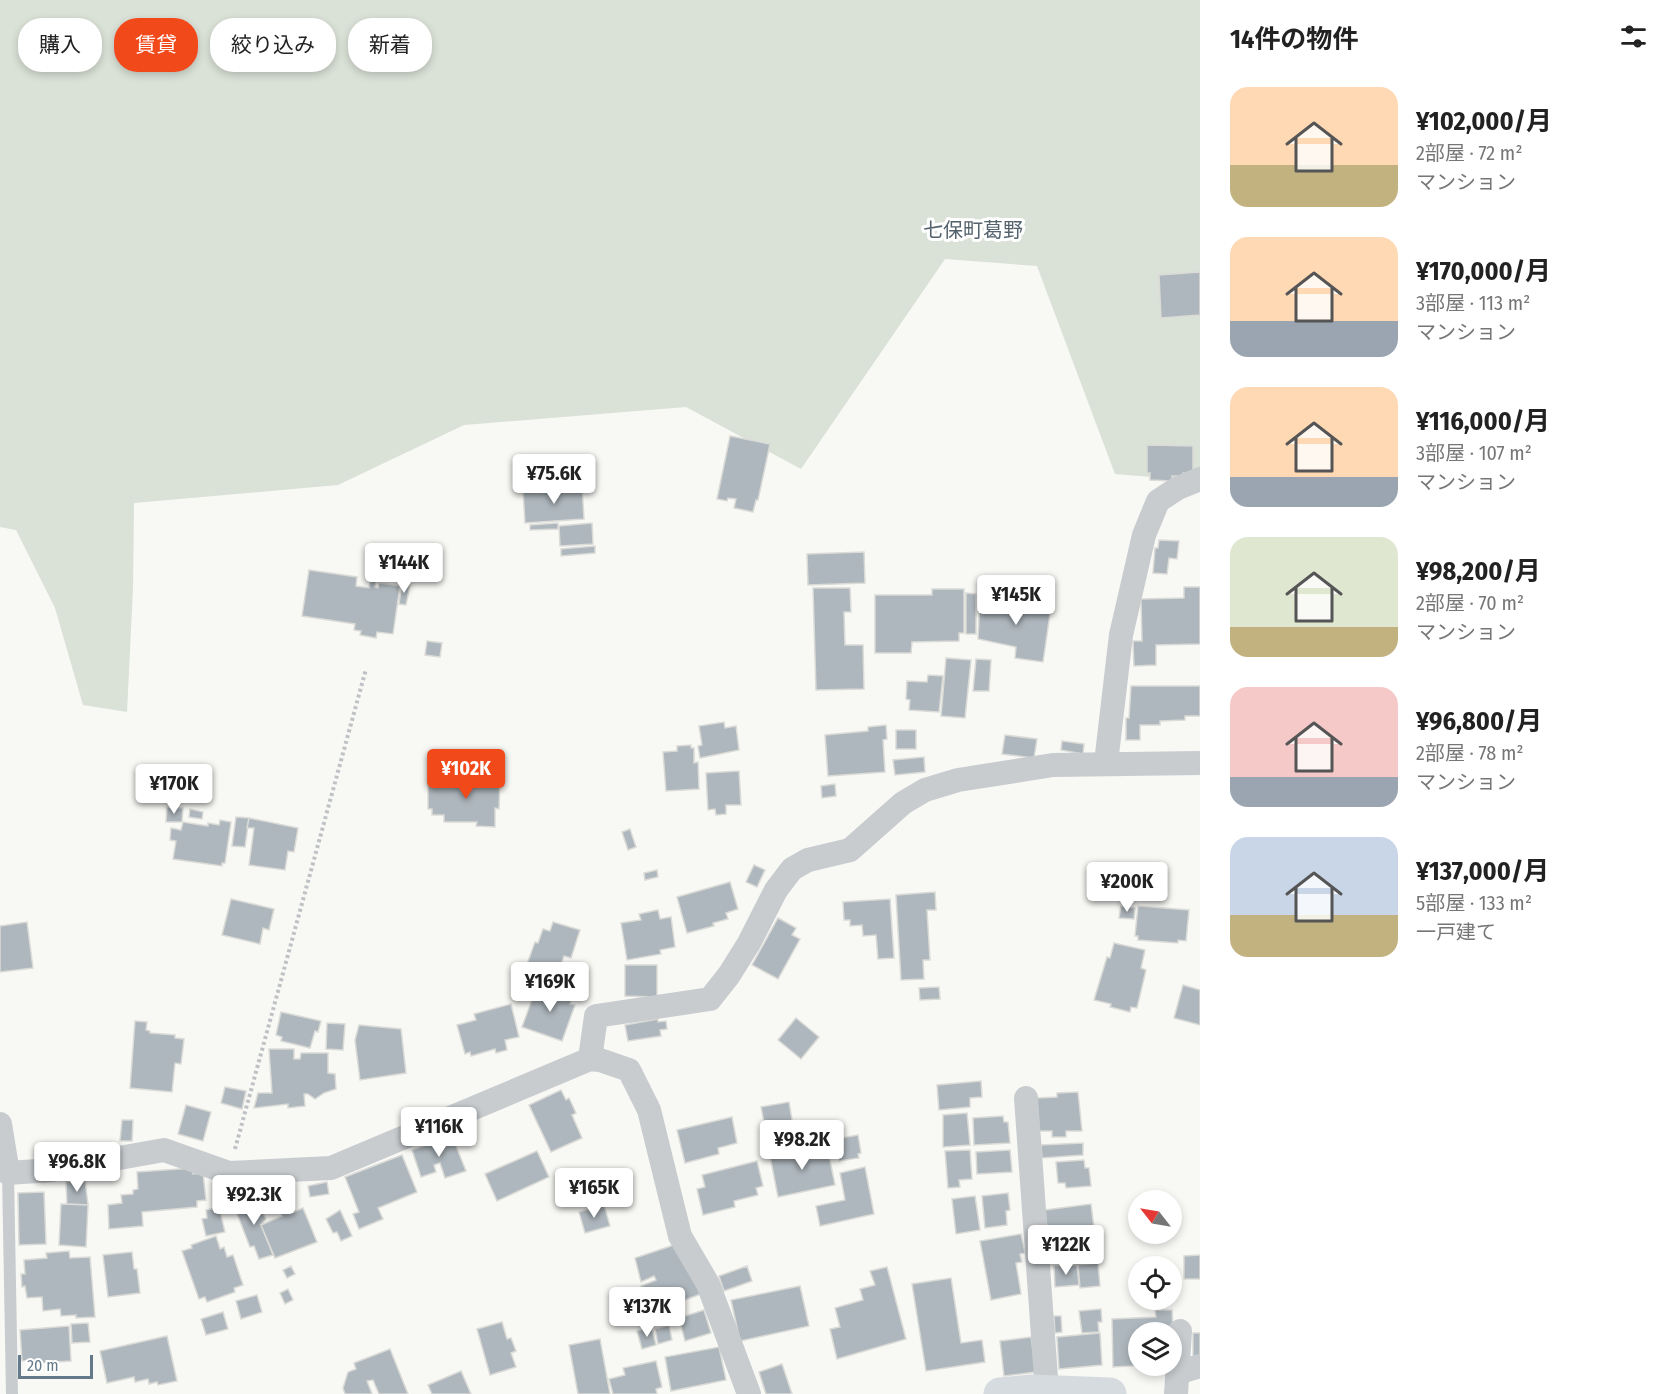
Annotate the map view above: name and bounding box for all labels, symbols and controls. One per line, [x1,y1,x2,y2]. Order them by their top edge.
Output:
chip: 購入 [18,18,102,72]
chip: 賃貸 [114,18,198,72]
chip: 絞り込み [210,18,336,72]
chip: 新着 [348,18,432,72]
icon: filters [1617,20,1650,53]
text: 14件の物件 [1230,24,1358,55]
text: ¥102,000/月 [1416,106,1552,137]
icon: home [1278,111,1350,183]
text: 2部屋 · 72 m² [1416,141,1522,165]
text: マンション [1416,170,1516,194]
district label: 七保町葛野 [923,218,1023,242]
text: ¥170,000/月 [1416,256,1551,287]
icon: home [1278,261,1350,333]
text: 3部屋 · 113 m² [1416,291,1530,315]
text: マンション [1416,320,1516,344]
text: ¥116,000/月 [1416,406,1550,437]
icon: home [1278,411,1350,483]
text: 3部屋 · 107 m² [1416,441,1532,465]
pin: ¥75.6K [505,454,603,505]
text: ¥75.6K [527,461,581,485]
text: マンション [1416,470,1516,494]
pin: ¥144K [362,543,446,594]
text: ¥144K [379,550,429,574]
text: ¥98,200/月 [1416,556,1541,587]
icon: home [1278,561,1350,633]
pin: ¥145K [974,575,1058,626]
text: ¥145K [991,582,1041,606]
text: 2部屋 · 70 m² [1416,591,1524,615]
text: マンション [1416,620,1516,644]
text: ¥96,800/月 [1416,706,1542,737]
icon: home [1278,711,1350,783]
text: 2部屋 · 78 m² [1416,741,1523,765]
pin: ¥102K [424,749,508,800]
text: ¥102K [441,756,491,780]
pin: ¥170K [132,764,216,815]
text: マンション [1416,770,1516,794]
text: ¥170K [149,771,199,795]
text: ¥137,000/月 [1416,856,1549,887]
icon: home [1278,861,1350,933]
pin: ¥200K [1085,862,1169,913]
text: ¥200K [1101,869,1153,893]
text: 5部屋 · 133 m² [1416,891,1532,915]
text: 一戸建て [1416,920,1496,944]
pin: ¥169K [508,962,592,1013]
text: ¥169K [525,969,575,993]
pin: ¥116K [397,1107,481,1158]
text: ¥116K [415,1114,463,1138]
pin: ¥98.2K [753,1120,851,1171]
text: ¥98.2K [774,1127,830,1151]
pin: ¥96.8K [28,1142,126,1193]
text: ¥96.8K [48,1149,106,1173]
pin: ¥165K [552,1168,636,1219]
pin: ¥92.3K [205,1175,303,1226]
text: ¥165K [569,1175,619,1199]
text: ¥92.3K [226,1182,282,1206]
north arrow [1128,1190,1182,1244]
map controls [1128,1190,1182,1376]
pin: ¥122K [1024,1225,1108,1276]
text: ¥122K [1042,1232,1090,1256]
button: locate [1128,1256,1182,1310]
pin: ¥137K [605,1287,689,1338]
text: ¥137K [623,1294,671,1318]
button: layers [1128,1322,1182,1376]
scale bar [18,1352,93,1380]
text: 20 m [27,1356,58,1375]

